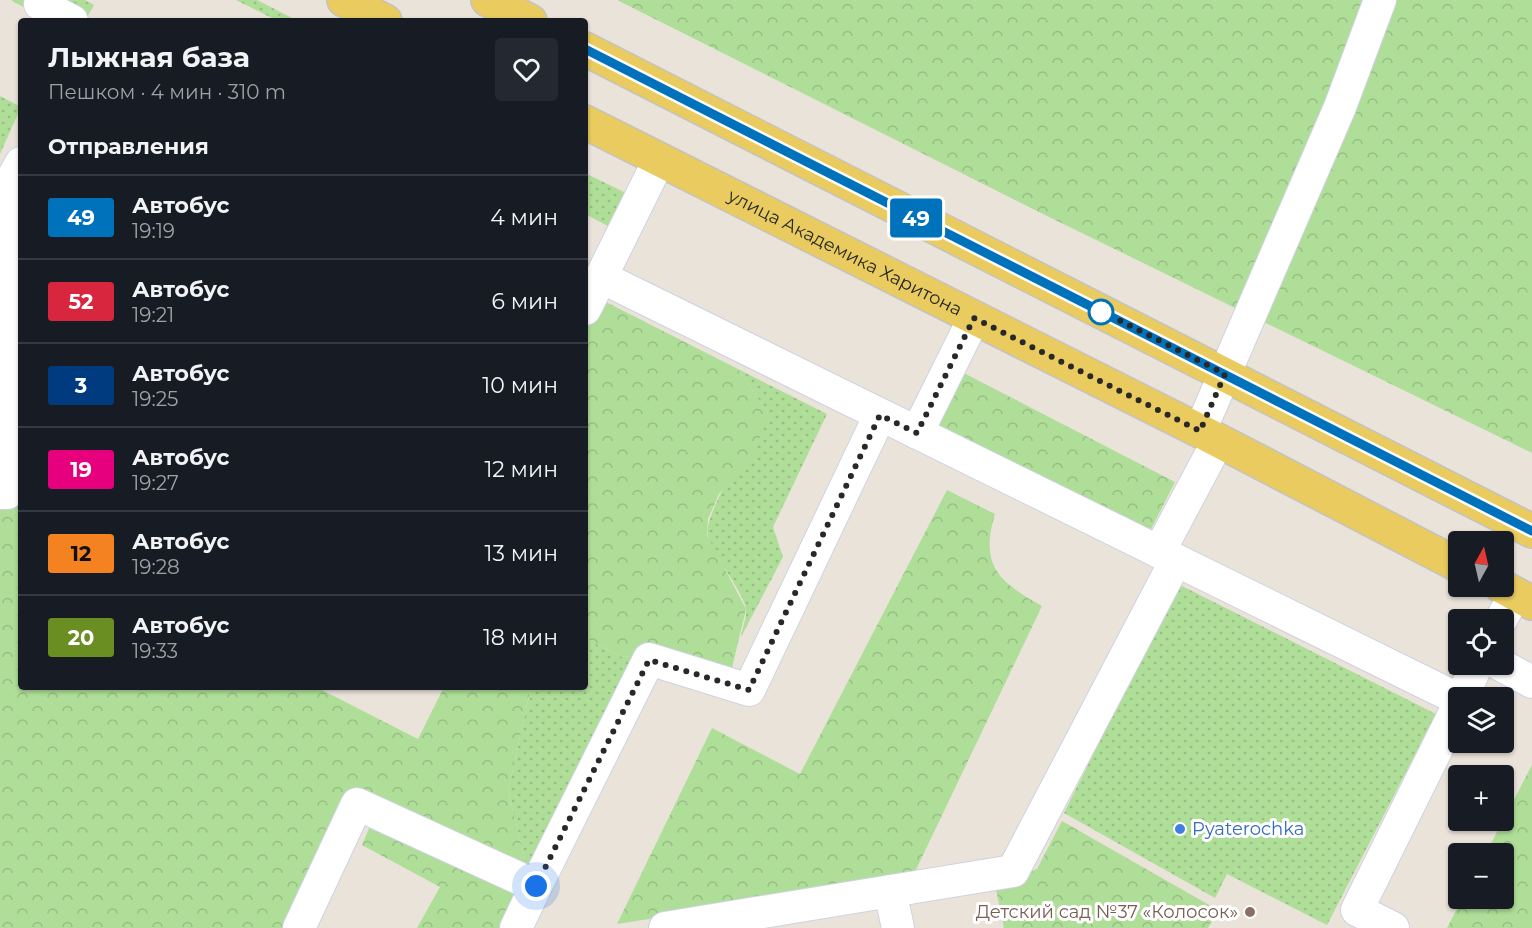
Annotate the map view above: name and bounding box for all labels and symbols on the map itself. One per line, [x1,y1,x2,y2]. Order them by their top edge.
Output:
street label: улица Академика Харитона [723,184,966,321]
line badge: 49 [889,198,943,238]
unlabelled marker [1088,299,1114,325]
north arrow [1448,531,1514,597]
place label: Pyaterochka [1192,818,1304,840]
marker: Pyaterochka [1173,822,1187,836]
your location [521,871,551,901]
place label: Детский сад №37 «Колосок» [976,901,1238,923]
marker: Детский сад №37 «Колосок» [1243,905,1257,919]

